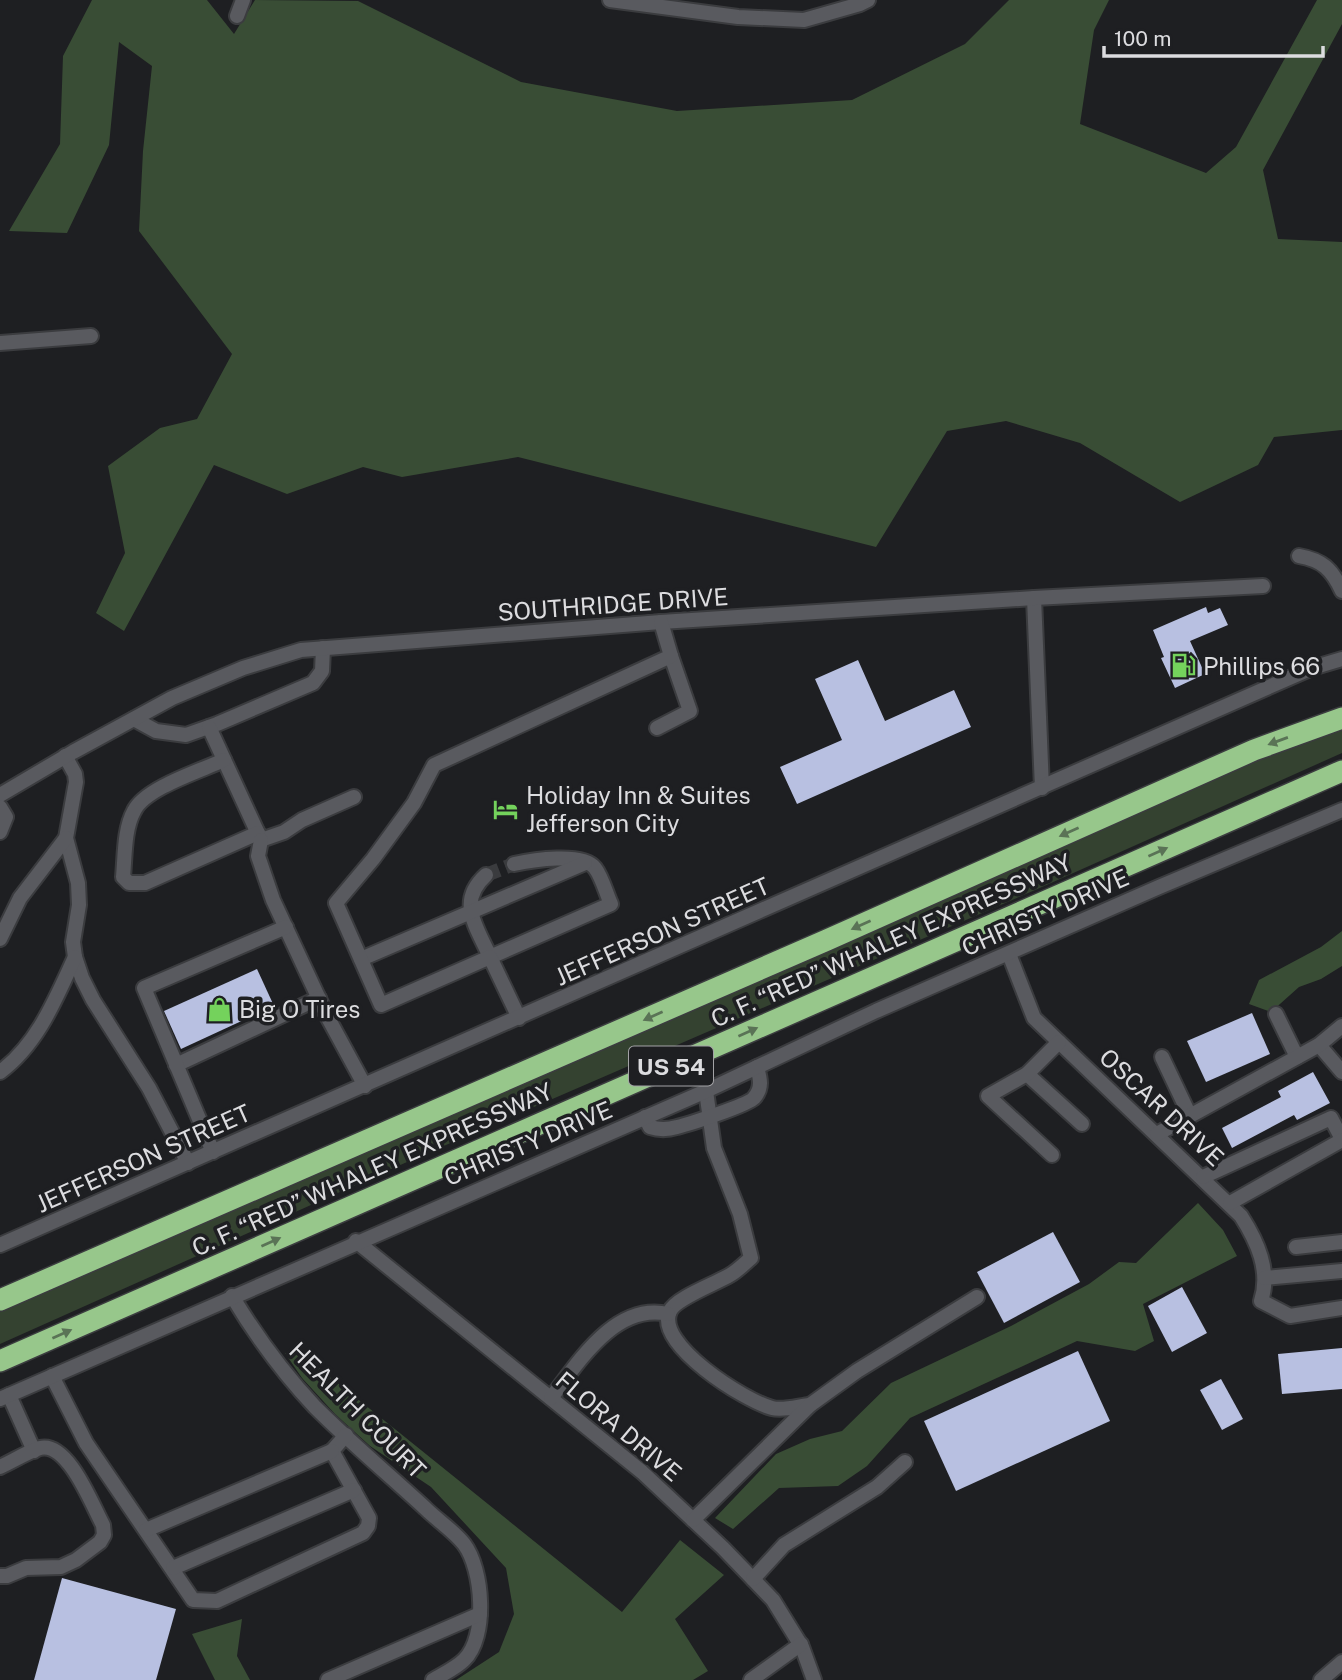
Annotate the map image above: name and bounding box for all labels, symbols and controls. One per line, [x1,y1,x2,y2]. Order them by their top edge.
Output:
scale bar [1104,14,1323,58]
text: 100 m [1114,26,1171,51]
street label: SOUTHRIDGE DRIVE [497,582,729,626]
fuel station icon: Phillips 66 [1169,652,1197,680]
place label: Phillips 66 [1203,652,1320,680]
one-way arrow [1267,736,1288,747]
place label: Holiday Inn & Suites Jefferson City [526,781,751,837]
hotel icon: Holiday Inn & Suites Jefferson City [492,795,520,823]
one-way arrow [1059,826,1079,838]
one-way arrow [1148,846,1168,858]
street label: C. F. “RED” WHALEY EXPRESSWAY [706,847,1076,1032]
street label: CHRISTY DRIVE [957,863,1133,961]
street label: JEFFERSON STREET [550,871,774,991]
one-way arrow [851,920,872,931]
shop icon: Big O Tires [205,995,233,1023]
place label: Big O Tires [239,995,360,1023]
one-way arrow [643,1010,663,1022]
one-way arrow [738,1026,758,1038]
street label: OSCAR DRIVE [1094,1042,1230,1172]
road number: US 54 [629,1046,713,1086]
street label: C. F. “RED” WHALEY EXPRESSWAY [187,1076,557,1261]
street label: CHRISTY DRIVE [440,1095,616,1191]
street label: JEFFERSON STREET [31,1098,255,1218]
one-way arrow [260,1236,281,1247]
one-way arrow [52,1328,73,1339]
street label: HEALTH COURT [284,1336,432,1484]
street label: FLORA DRIVE [551,1365,687,1487]

